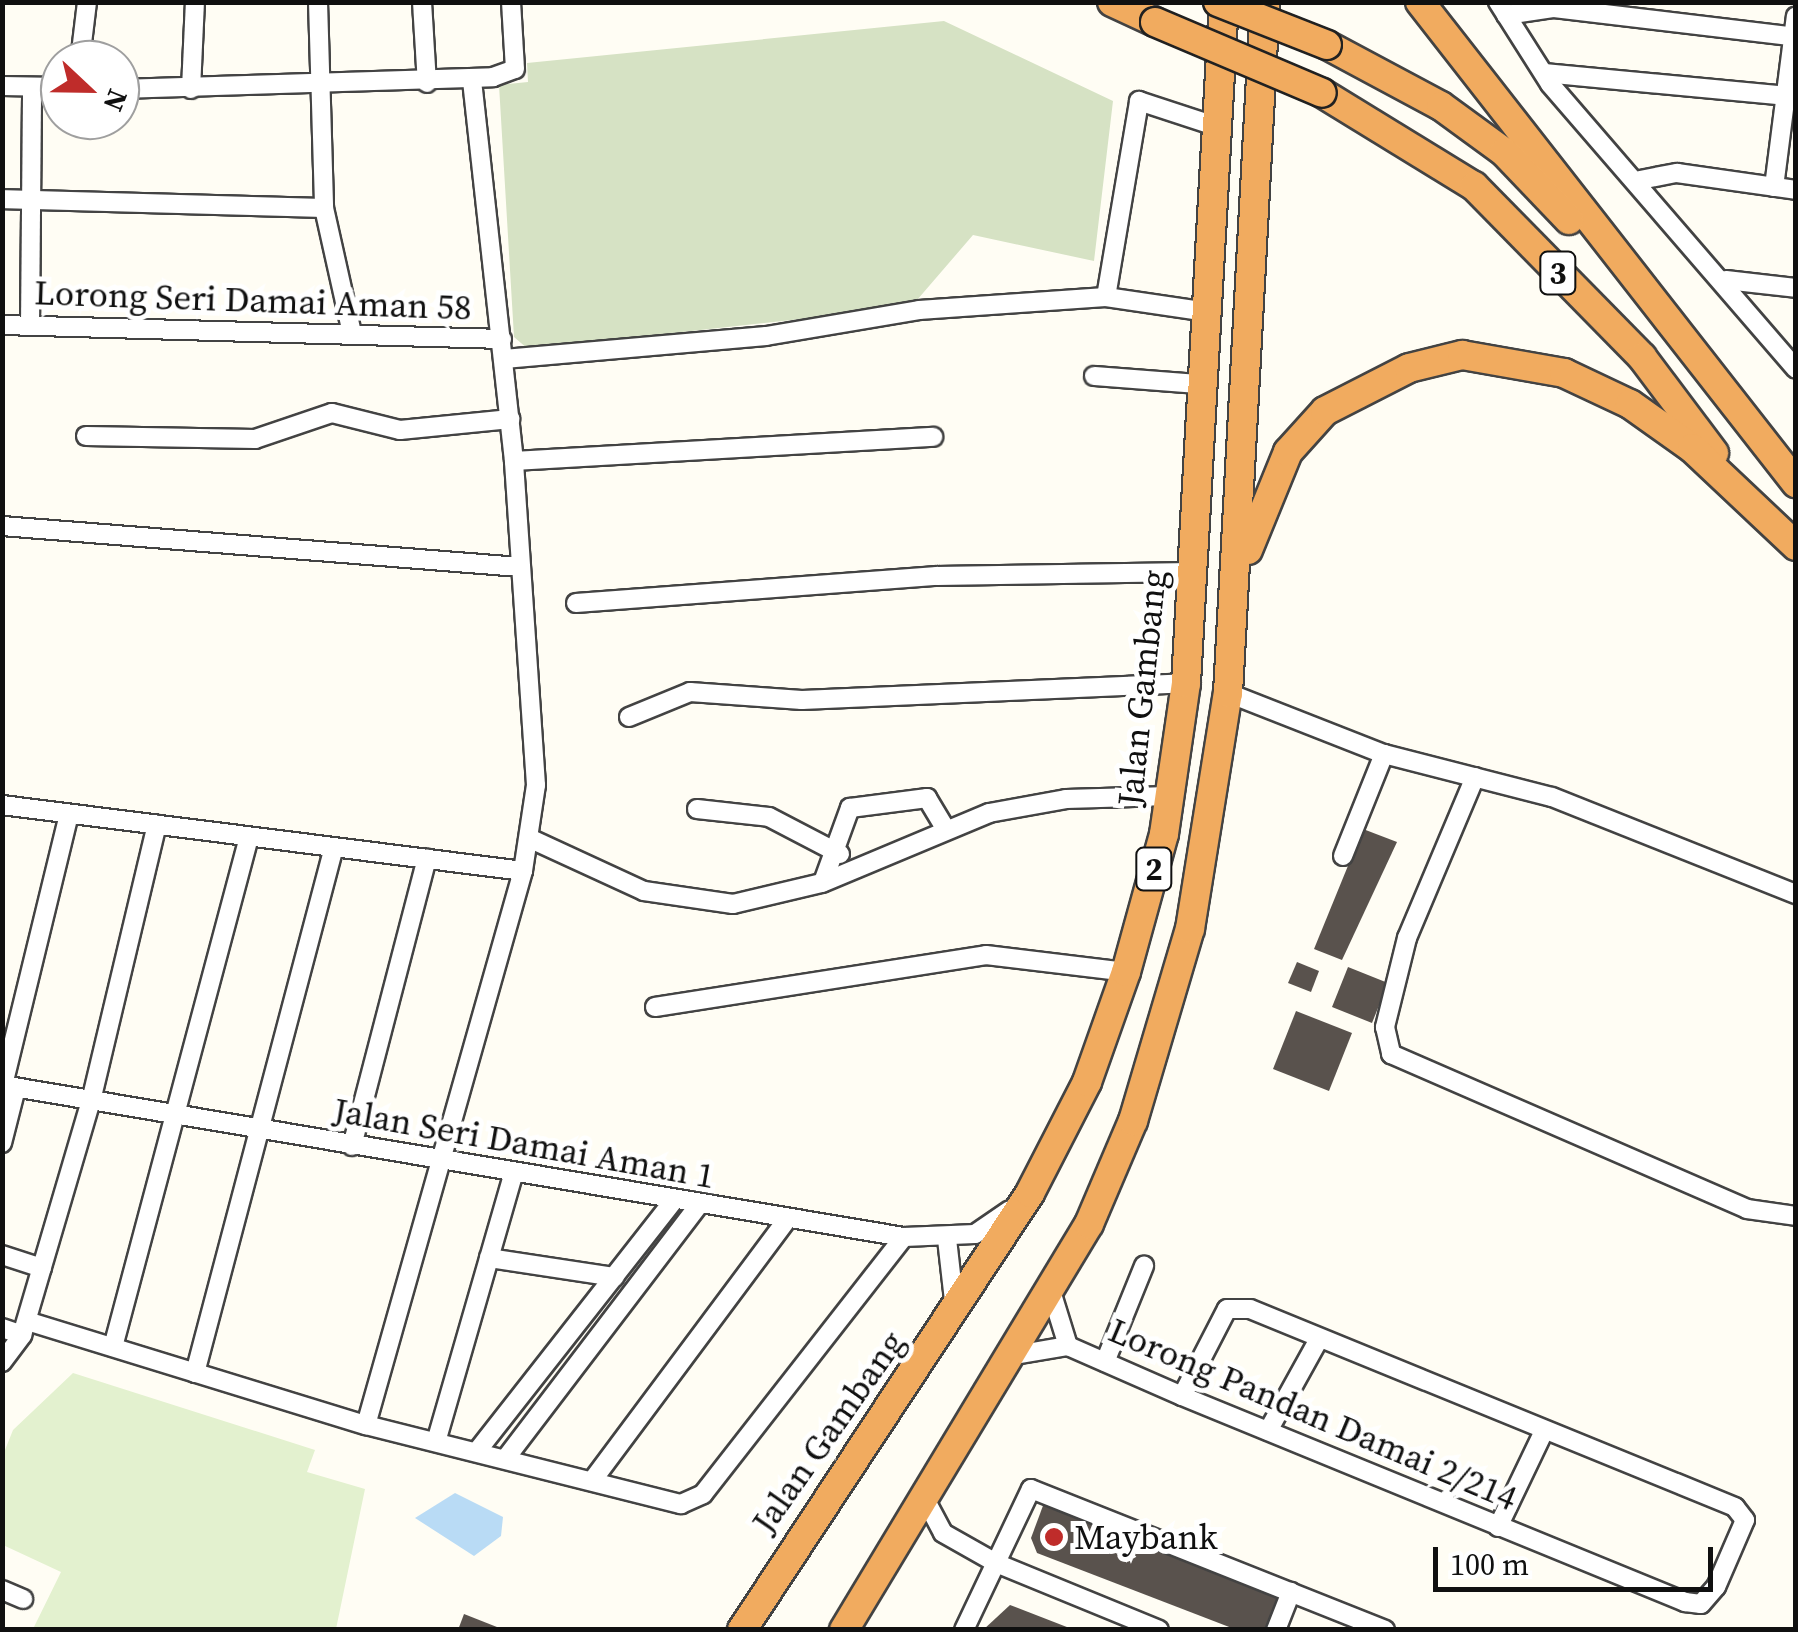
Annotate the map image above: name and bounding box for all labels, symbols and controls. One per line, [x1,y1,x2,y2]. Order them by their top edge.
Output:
north arrow [40,40,140,140]
text: N [95,84,137,117]
road number: 3 [1538,246,1578,300]
street label: Lorong Seri Damai Aman 58 [34,271,472,329]
street label: Jalan Gambang [1109,568,1175,808]
road number: 2 [1134,842,1174,896]
street label: Jalan Seri Damai Aman 1 [330,1089,718,1197]
street label: Lorong Pandan Damai 2/214 [1103,1309,1523,1519]
street label: Jalan Gambang [743,1323,913,1541]
place label: Maybank [1074,1516,1218,1558]
marker: Maybank [1043,1526,1065,1548]
scale bar [1438,1527,1718,1589]
text: 100 m [1450,1544,1529,1585]

